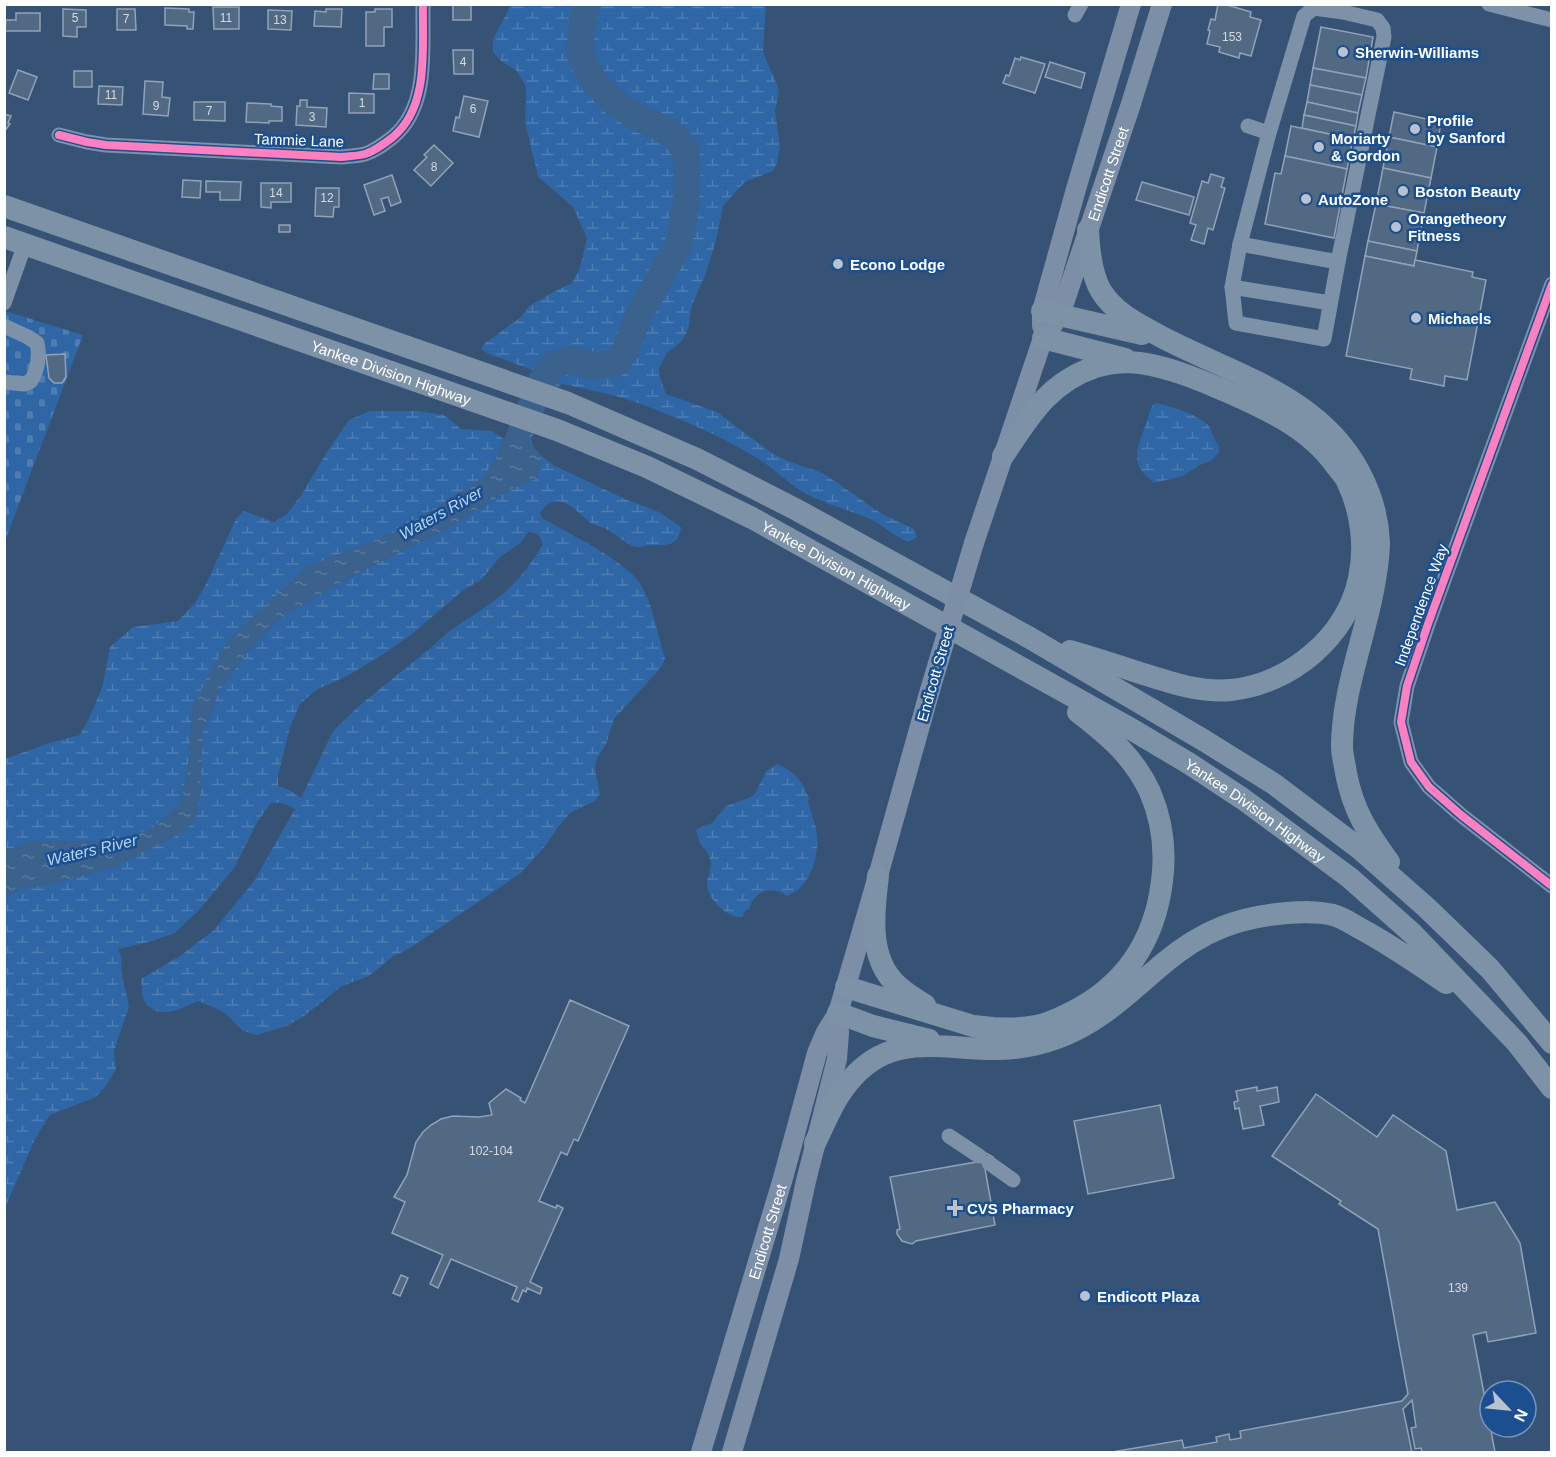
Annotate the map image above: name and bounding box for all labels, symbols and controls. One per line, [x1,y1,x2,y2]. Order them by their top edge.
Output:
house number: 5 [72,11,79,25]
house number: 11 [220,11,233,25]
house number: 7 [123,12,130,26]
house number: 13 [273,13,287,27]
house number: 153 [1222,30,1242,44]
place label: Sherwin-Williams [1355,44,1479,61]
marker: Sherwin-Williams [1336,45,1350,59]
house number: 4 [460,55,467,69]
house number: 11 [105,88,118,102]
house number: 1 [359,96,366,110]
house number: 9 [153,99,160,113]
house number: 6 [470,102,477,116]
house number: 7 [206,104,213,118]
house number: 3 [309,110,316,124]
place label: Profile by Sanford [1427,112,1505,146]
marker: Profile by Sanford [1408,122,1422,136]
street label: Endicott Street [1084,124,1132,223]
street label: Tammie Lane [254,130,344,150]
place label: Moriarty & Gordon [1331,130,1400,164]
marker: Moriarty & Gordon [1312,140,1326,154]
house number: 8 [431,160,438,174]
place label: Boston Beauty [1415,183,1522,200]
marker: Boston Beauty [1396,184,1410,198]
house number: 14 [269,186,283,200]
house number: 12 [320,191,334,205]
place label: AutoZone [1318,191,1388,208]
marker: AutoZone [1299,192,1313,206]
place label: Orangetheory Fitness [1408,210,1507,244]
marker: Orangetheory Fitness [1389,220,1403,234]
place label: Econo Lodge [850,256,945,273]
marker: Econo Lodge [831,257,845,271]
place label: Michaels [1428,310,1491,327]
marker: Michaels [1409,311,1423,325]
street label: Yankee Division Highway [309,336,474,408]
water label: Waters River [397,483,486,543]
street label: Yankee Division Highway [758,516,914,613]
street label: Independence Way [1391,541,1451,668]
street label: Endicott Street [913,624,957,724]
street label: Yankee Division Highway [1182,755,1329,866]
water label: Waters River [45,831,139,869]
house number: 102-104 [469,1144,513,1158]
street label: Endicott Street [745,1181,789,1281]
place label: CVS Pharmacy [967,1200,1074,1217]
marker: CVS Pharmacy [948,1201,962,1215]
house number: 139 [1448,1281,1468,1295]
place label: Endicott Plaza [1097,1288,1200,1305]
marker: Endicott Plaza [1078,1289,1092,1303]
north arrow [1478,1379,1538,1439]
text: N [1511,1406,1531,1424]

